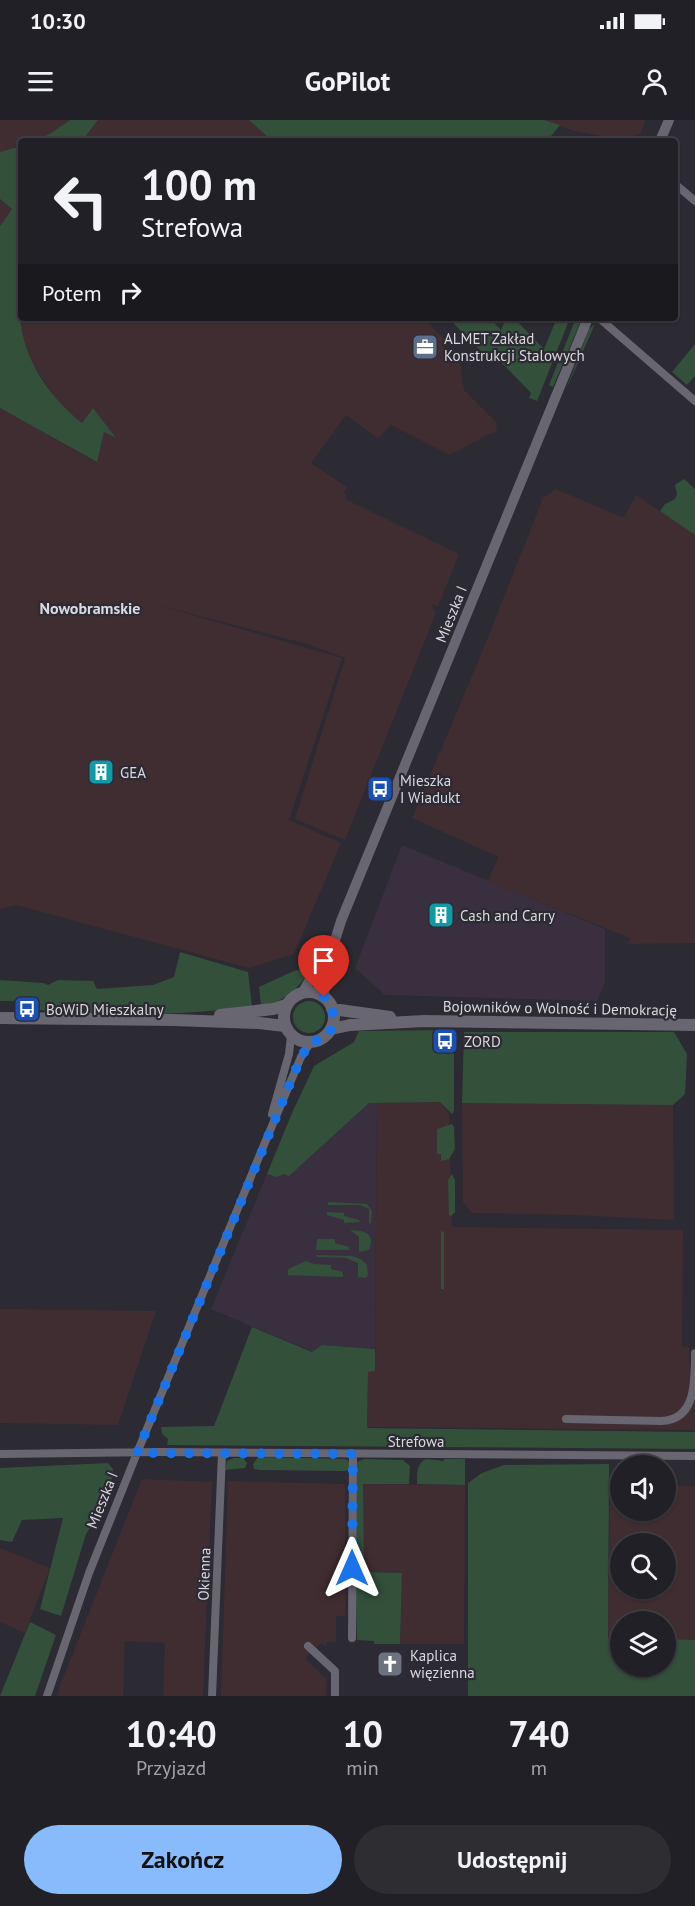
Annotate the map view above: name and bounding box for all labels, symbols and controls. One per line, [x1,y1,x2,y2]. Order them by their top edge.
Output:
text: 10:30 [30,7,86,35]
text: GoPilot [305,64,390,98]
icon: menu [24,65,57,98]
icon: person [638,65,671,98]
text: 100 m [141,157,257,212]
icon: left [42,162,120,240]
text: Strefowa [141,210,243,244]
icon: right [114,276,147,309]
text: Potem [42,279,102,307]
place label: ALMET Zakład Konstrukcji Stalowych [444,329,585,365]
office icon: ALMET Zakład Konstrukcji Stalowych [410,332,440,362]
street label: Mieszka I [431,583,471,645]
district label: Nowobramskie [40,598,141,618]
building icon: GEA [86,757,116,787]
place label: GEA [120,763,146,782]
place label: Mieszka I Wiadukt [400,771,460,807]
bus stop icon: Mieszka I Wiadukt [365,774,395,804]
building icon: Cash and Carry [426,900,456,930]
place label: Cash and Carry [460,906,555,925]
pin [298,935,349,997]
icon: arrive [307,944,340,977]
bus stop icon: BoWiD Mieszkalny [12,994,42,1024]
street label: Bojowników o Wolność i Demokrację [443,996,677,1020]
place label: BoWiD Mieszkalny [46,1000,164,1019]
bus stop icon: ZORD [430,1026,460,1056]
place label: ZORD [464,1032,501,1051]
street label: Strefowa [388,1432,444,1451]
map controls [610,1455,676,1677]
button: sound [610,1455,676,1521]
street label: Mieszka I [82,1469,122,1531]
button: search [610,1533,676,1599]
position arrow [320,1536,384,1600]
street label: Okienna [194,1547,214,1601]
button: layers [610,1611,676,1677]
place label: Kaplica więzienna [410,1646,475,1682]
church icon: Kaplica więzienna [375,1649,405,1679]
text: 10:40 [125,1710,217,1757]
text: 10 [342,1710,383,1757]
text: 740 [508,1710,570,1757]
text: Przyjazd [136,1755,206,1781]
text: min [346,1755,379,1781]
text: m [531,1755,547,1781]
button: Zakończ [24,1825,342,1894]
button: Udostępnij [354,1825,671,1894]

